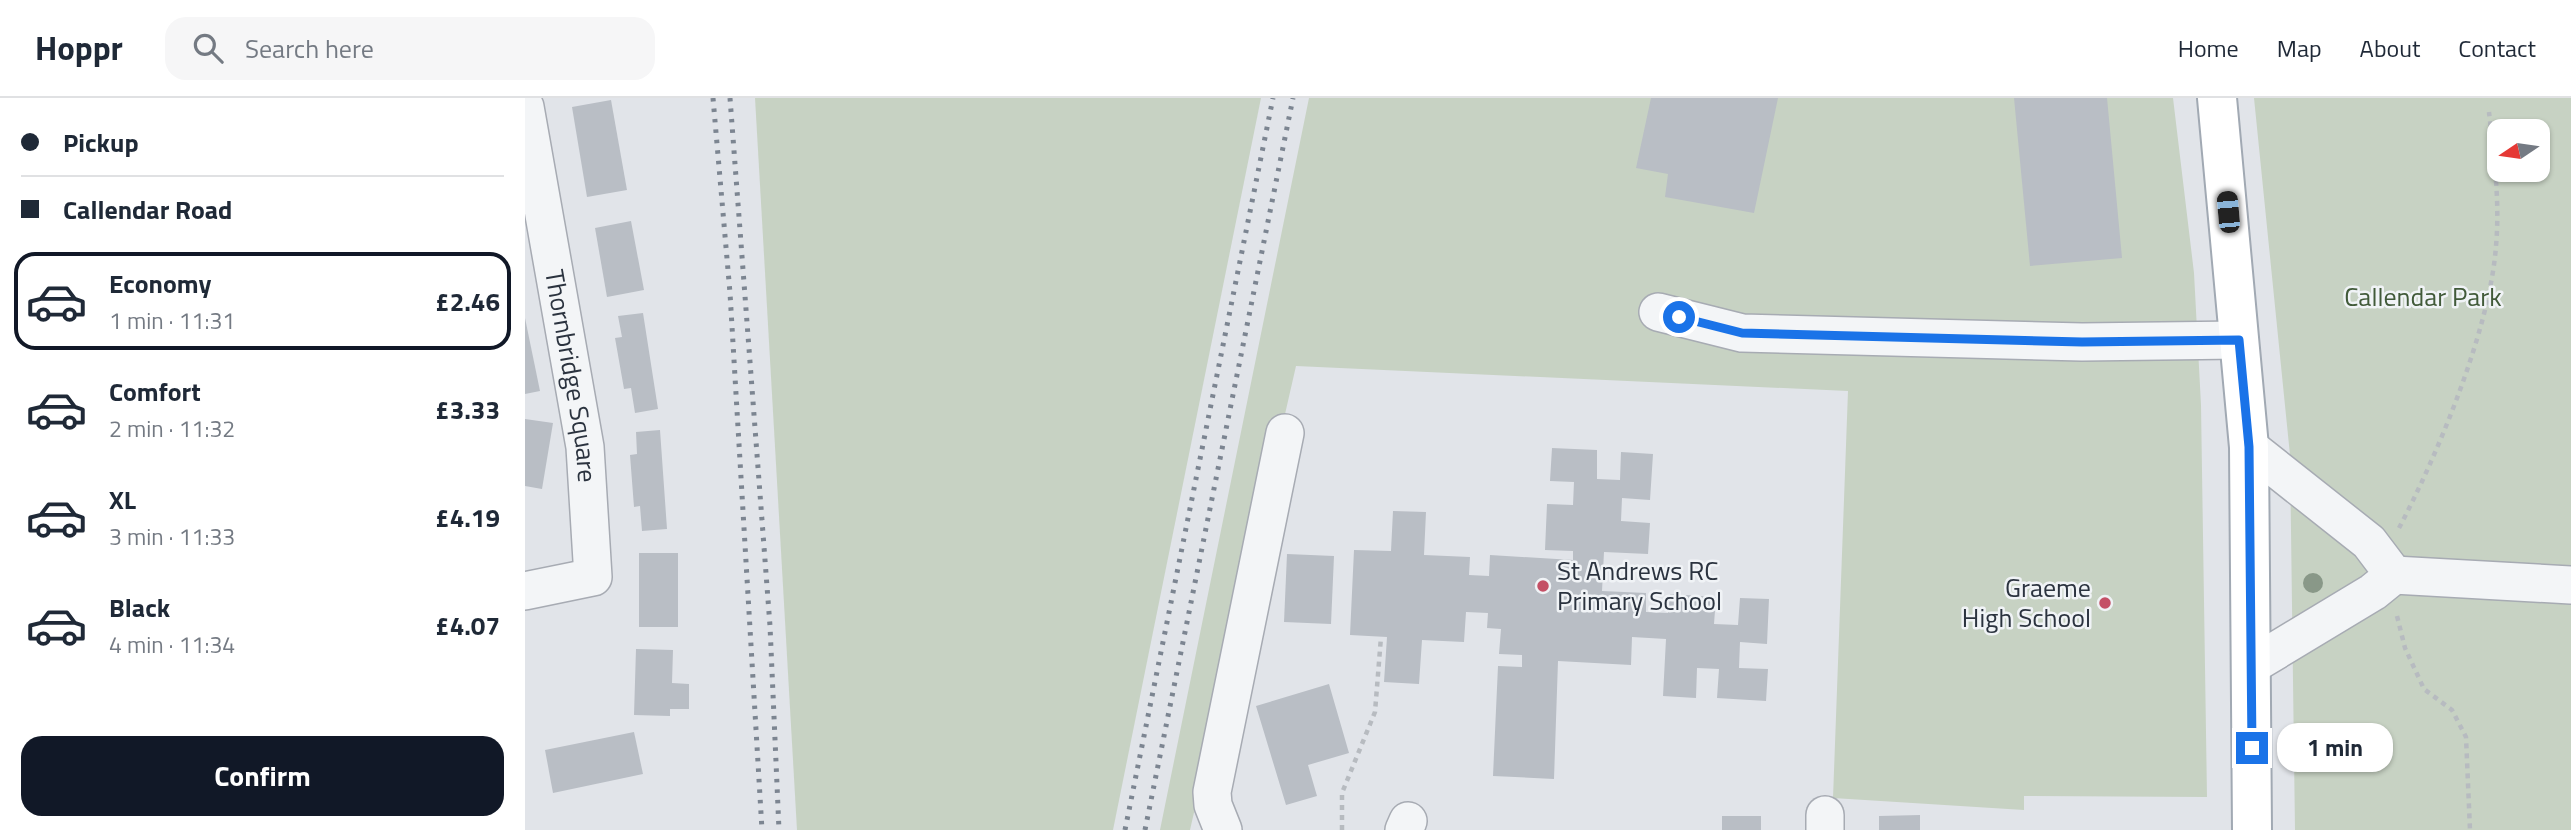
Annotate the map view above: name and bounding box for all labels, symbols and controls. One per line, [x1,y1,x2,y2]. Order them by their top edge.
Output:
search box [165,17,655,80]
text: Hoppr [35,23,123,73]
icon: search [189,29,227,67]
text: Search here [245,29,374,68]
text: Home [2178,30,2239,66]
text: Map [2277,30,2322,66]
text: About [2360,30,2420,66]
text: Contact [2458,30,2536,66]
north arrow [2487,119,2550,182]
map controls [2487,119,2550,182]
text: Pickup [63,123,139,162]
text: Callendar Road [63,190,232,229]
car [2216,190,2241,234]
text: Economy [109,264,211,303]
street label: Thornbridge Square [535,266,607,483]
icon: car [25,270,88,333]
park label: Callendar Park [2344,277,2502,316]
text: £2.46 [435,282,500,321]
route start [1663,301,1695,333]
text: 1 min · 11:31 [109,303,235,338]
text: Comfort [109,372,201,411]
icon: car [25,378,88,441]
text: £3.33 [435,390,500,429]
text: 2 min · 11:32 [109,411,235,446]
text: XL [109,480,136,519]
icon: car [25,486,88,549]
text: £4.19 [435,498,500,537]
text: 3 min · 11:33 [109,519,235,554]
place label: St Andrews RC Primary School [1557,551,1722,620]
place label: Graeme High School [1962,568,2091,637]
marker: St Andrews RC Primary School [1535,578,1551,594]
text: Black [109,588,170,627]
icon: car [25,594,88,657]
marker: Graeme High School [2097,595,2113,611]
text: £4.07 [435,606,500,645]
text: 4 min · 11:34 [109,627,235,662]
callout: 1 min [2277,724,2392,772]
text: 1 min [2307,730,2363,765]
route end [2236,732,2268,764]
button: Confirm [21,736,504,816]

